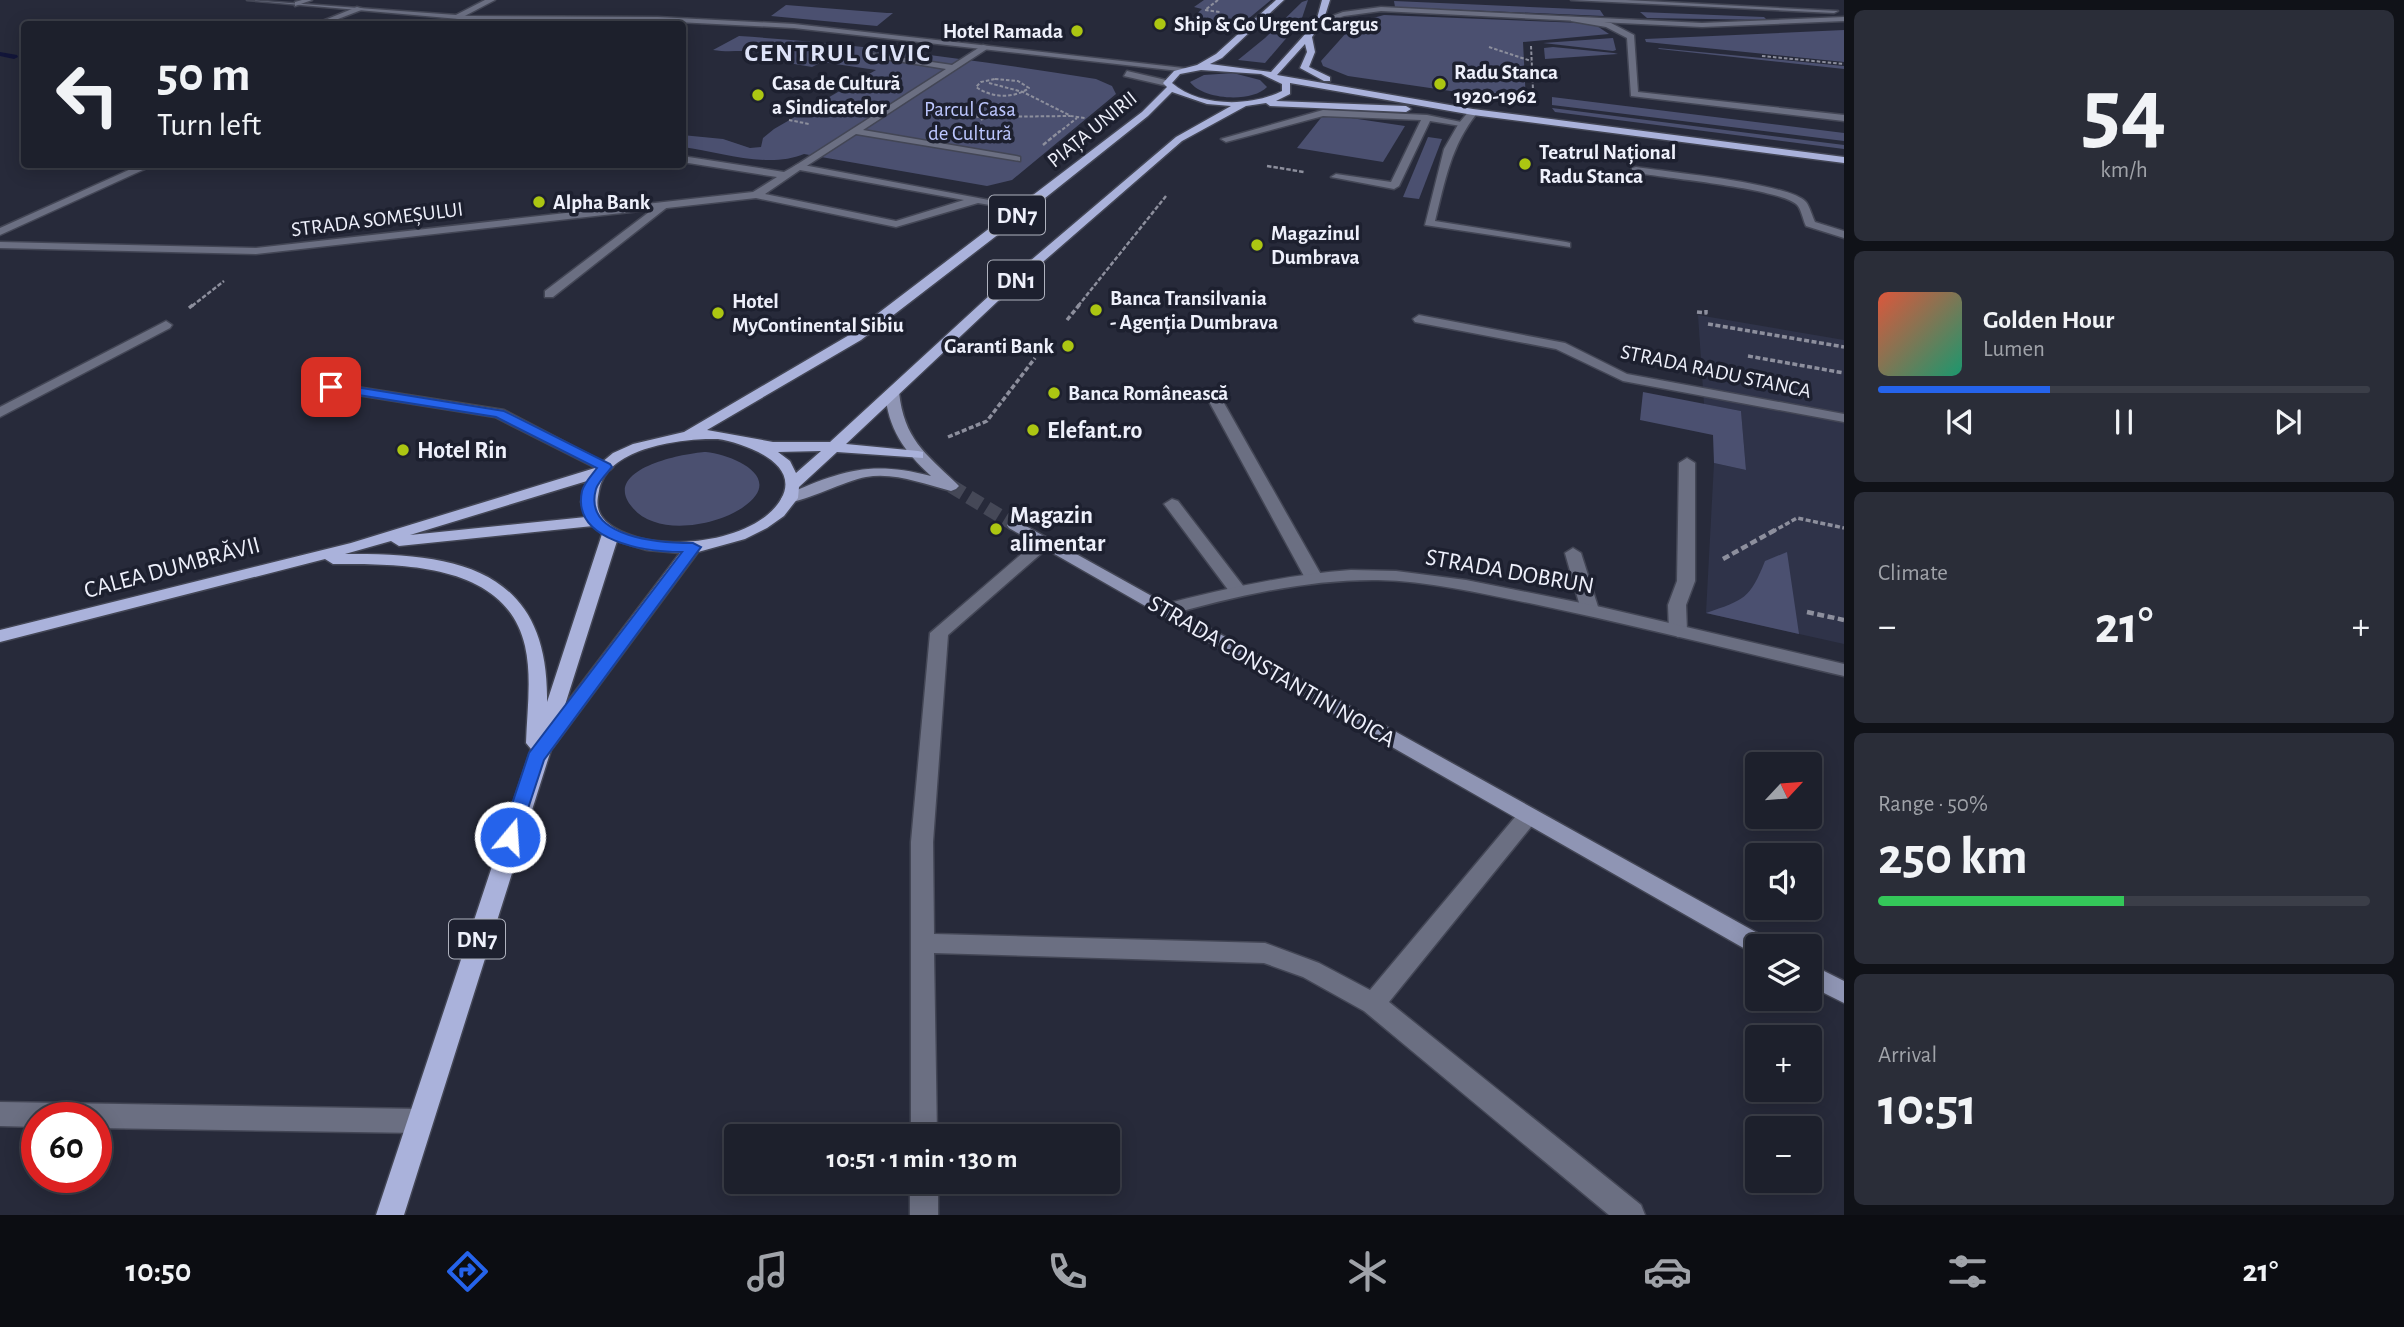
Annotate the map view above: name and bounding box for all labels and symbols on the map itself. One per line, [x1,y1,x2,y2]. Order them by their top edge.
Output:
place label: Ship & Go Urgent Cargus [1174,14,1378,35]
marker: Ship & Go Urgent Cargus [1152,16,1168,32]
place label: Hotel Ramada [943,21,1063,42]
marker: Hotel Ramada [1069,23,1085,39]
district label: CENTRUL CIVIC [744,40,932,66]
place label: Radu Stanca 1920-1962 [1454,62,1558,107]
place label: Casa de Cultură a Sindicatelor [772,73,901,118]
marker: Radu Stanca 1920-1962 [1432,76,1448,92]
marker: Casa de Cultură a Sindicatelor [750,87,766,103]
street label: PIAȚA UNIRII [1044,87,1142,173]
park label: Parcul Casa de Cultură [924,99,1016,144]
place label: Teatrul Național Radu Stanca [1539,142,1676,187]
marker: Teatrul Național Radu Stanca [1517,156,1533,172]
place label: Alpha Bank [553,192,651,213]
marker: Alpha Bank [531,194,547,210]
road number: DN7 [989,196,1045,234]
street label: STRADA SOMEȘULUI [290,199,464,242]
place label: Magazinul Dumbrava [1271,223,1360,268]
marker: Magazinul Dumbrava [1249,237,1265,253]
road number: DN1 [988,260,1044,300]
place label: Banca Transilvania - Agenția Dumbrava [1110,288,1278,335]
place label: Hotel MyContinental Sibiu [732,291,904,336]
marker: Banca Transilvania - Agenția Dumbrava [1088,302,1104,318]
marker: Hotel MyContinental Sibiu [710,305,726,321]
place label: Garanti Bank [944,336,1055,357]
marker: Garanti Bank [1060,338,1076,354]
street label: STRADA RADU STANCA [1619,341,1813,402]
pin [301,357,361,417]
place label: Banca Românească [1068,383,1228,404]
marker: Banca Românească [1046,385,1062,401]
place label: Elefant.ro [1047,419,1142,443]
marker: Elefant.ro [1025,422,1041,438]
place label: Hotel Rin [417,439,507,463]
marker: Hotel Rin [395,442,411,458]
place label: Magazin alimentar [1010,504,1106,556]
marker: Magazin alimentar [988,521,1004,537]
street label: CALEA DUMBRĂVII [81,532,263,603]
street label: STRADA DOBRUN [1424,545,1596,599]
street label: STRADA CONSTANTIN NOICA [1144,591,1399,752]
north arrow [1745,752,1822,830]
position arrow [473,800,547,874]
road number: DN7 [449,920,505,958]
speed limit sign: 60 [21,1102,112,1193]

